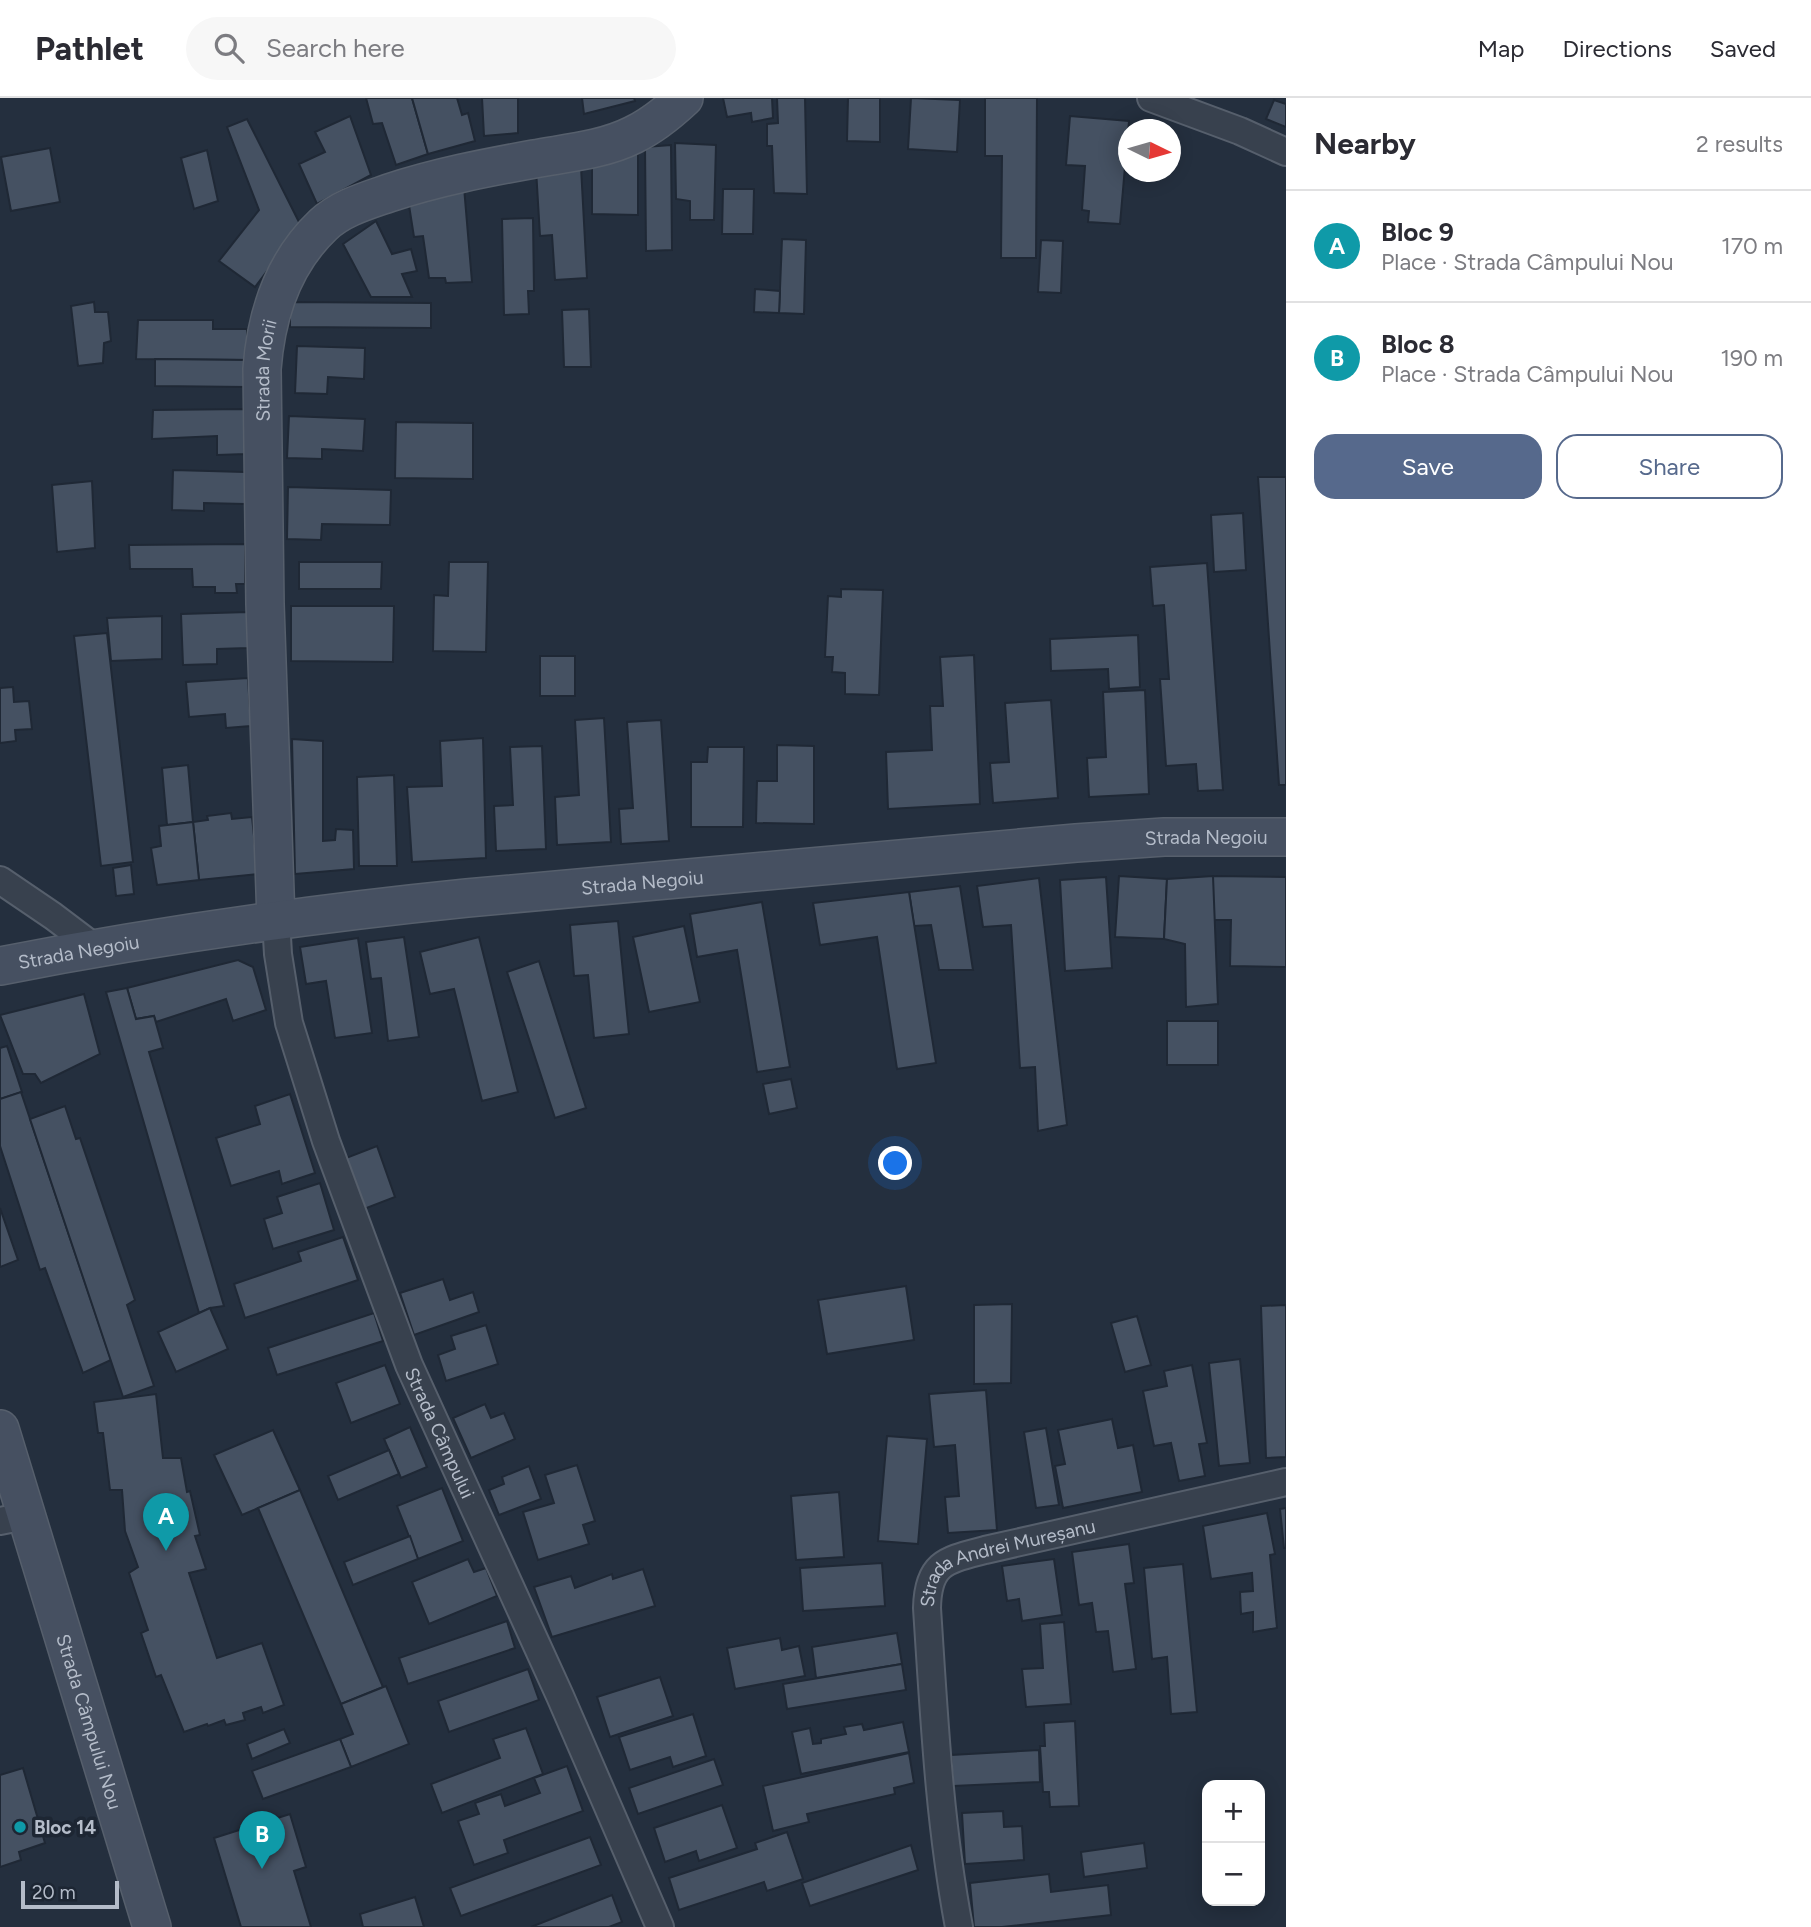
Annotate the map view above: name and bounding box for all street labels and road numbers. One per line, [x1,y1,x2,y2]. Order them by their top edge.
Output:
street label: Strada Morii [251,317,282,422]
street label: Strada Negoiu [1144,826,1268,850]
street label: Strada Negoiu [580,866,704,900]
street label: Strada Negoiu [16,930,141,974]
street label: Strada Câmpului [400,1364,479,1502]
street label: Strada Andrei Mureșanu [916,1514,1098,1608]
street label: Strada Câmpului Nou [51,1631,126,1812]

